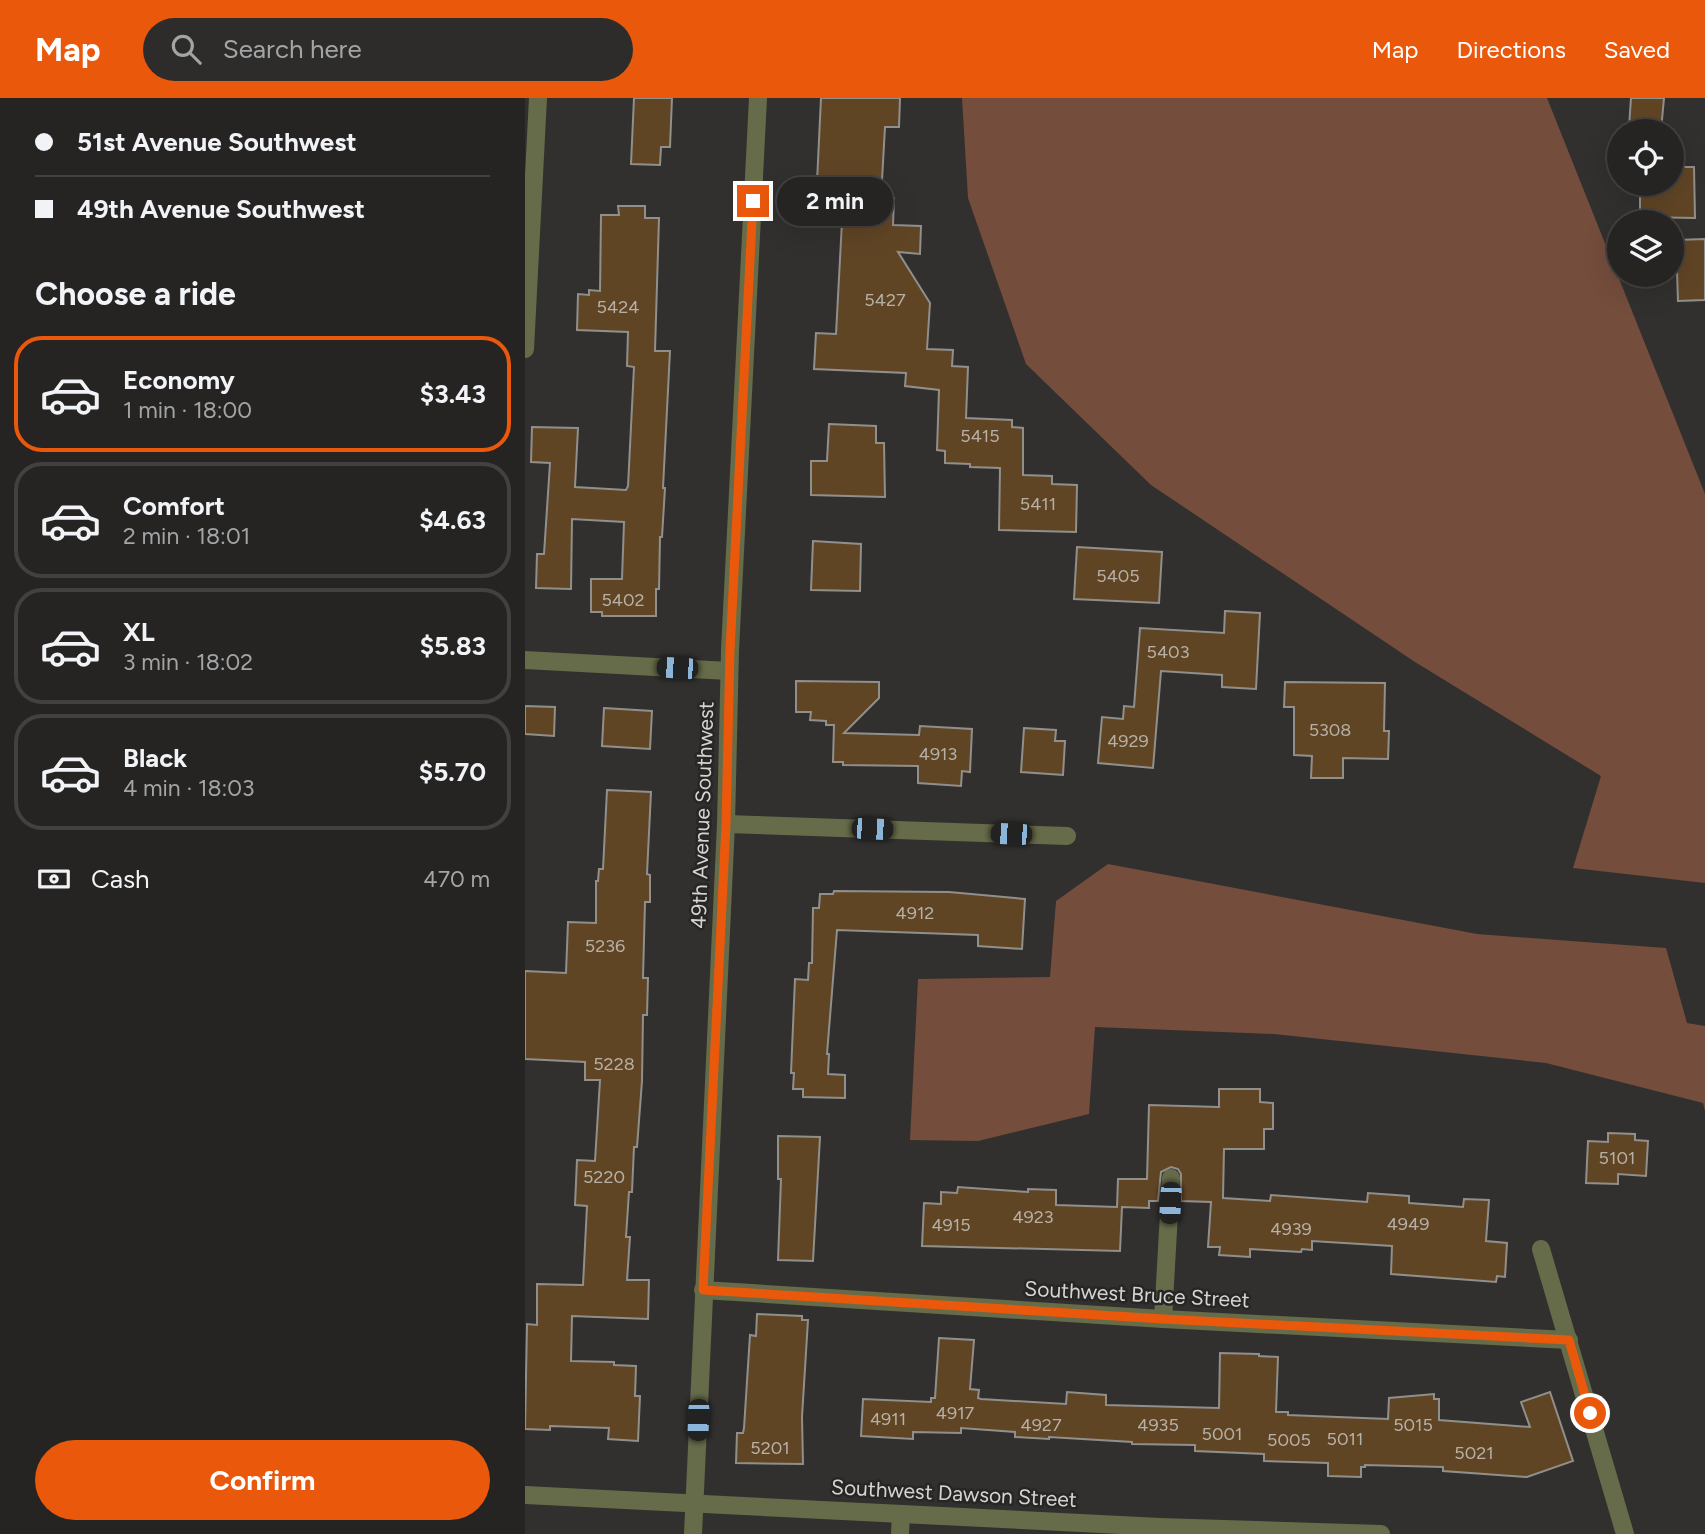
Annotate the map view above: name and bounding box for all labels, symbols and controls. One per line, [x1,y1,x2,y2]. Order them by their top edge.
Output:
search box [143,18,633,81]
text: Map [35,30,101,69]
icon: search [167,30,205,68]
text: Search here [223,33,362,65]
text: Map [1372,35,1418,64]
text: Directions [1456,35,1566,64]
text: Saved [1604,35,1670,64]
map controls [1607,119,1684,287]
button: locate [1607,119,1684,196]
text: 51st Avenue Southwest [77,126,357,158]
callout: 2 min [777,176,893,226]
route end [737,185,769,217]
text: 2 min [806,187,864,215]
text: 49th Avenue Southwest [77,193,365,225]
button: layers [1607,210,1684,287]
text: Choose a ride [35,275,236,313]
house number: 5427 [864,289,906,311]
house number: 5424 [597,296,639,318]
icon: car [39,363,102,426]
text: Economy [123,364,235,396]
text: $3.43 [420,378,486,410]
text: 1 min · 18:00 [123,396,252,424]
house number: 5415 [960,425,1000,447]
icon: car [39,489,102,552]
text: Comfort [123,490,225,522]
house number: 5411 [1020,493,1056,515]
text: $4.63 [419,504,486,536]
text: 2 min · 18:01 [123,522,250,550]
house number: 5405 [1096,565,1140,587]
house number: 5402 [601,589,645,611]
icon: car [39,615,102,678]
text: XL [123,616,155,648]
text: $5.83 [420,630,486,662]
house number: 5403 [1147,641,1189,663]
text: 3 min · 18:02 [123,648,253,676]
car [656,656,699,680]
street label: 49th Avenue Southwest [686,701,718,929]
house number: 5308 [1309,719,1351,741]
house number: 4929 [1107,730,1149,752]
icon: car [39,741,102,804]
text: Black [123,742,187,774]
house number: 4913 [919,743,957,765]
text: $5.70 [419,756,486,788]
text: 4 min · 18:03 [123,774,255,802]
car [851,818,894,840]
car [990,823,1033,845]
icon: cash [35,860,73,898]
text: Cash [91,863,150,895]
text: 470 m [423,865,490,893]
house number: 4912 [896,902,934,924]
house number: 5236 [585,935,625,957]
house number: 5228 [593,1053,635,1075]
house number: 5101 [1599,1147,1635,1169]
house number: 5220 [583,1166,625,1188]
car [1159,1181,1182,1225]
house number: 4923 [1012,1206,1054,1228]
house number: 4949 [1387,1213,1429,1235]
house number: 4915 [931,1214,971,1236]
house number: 4939 [1270,1218,1312,1240]
street label: Southwest Bruce Street [1024,1276,1250,1312]
route start [1574,1397,1606,1429]
car [687,1399,710,1441]
house number: 4917 [936,1402,975,1424]
house number: 4911 [870,1408,906,1430]
house number: 4927 [1020,1414,1062,1436]
house number: 4935 [1137,1414,1179,1436]
house number: 5015 [1393,1414,1433,1436]
house number: 5001 [1202,1423,1242,1445]
house number: 5011 [1327,1428,1363,1450]
house number: 5005 [1267,1429,1311,1451]
house number: 5201 [750,1437,790,1459]
button: Confirm [35,1440,490,1520]
house number: 5021 [1454,1442,1494,1464]
street label: Southwest Dawson Street [830,1474,1078,1512]

